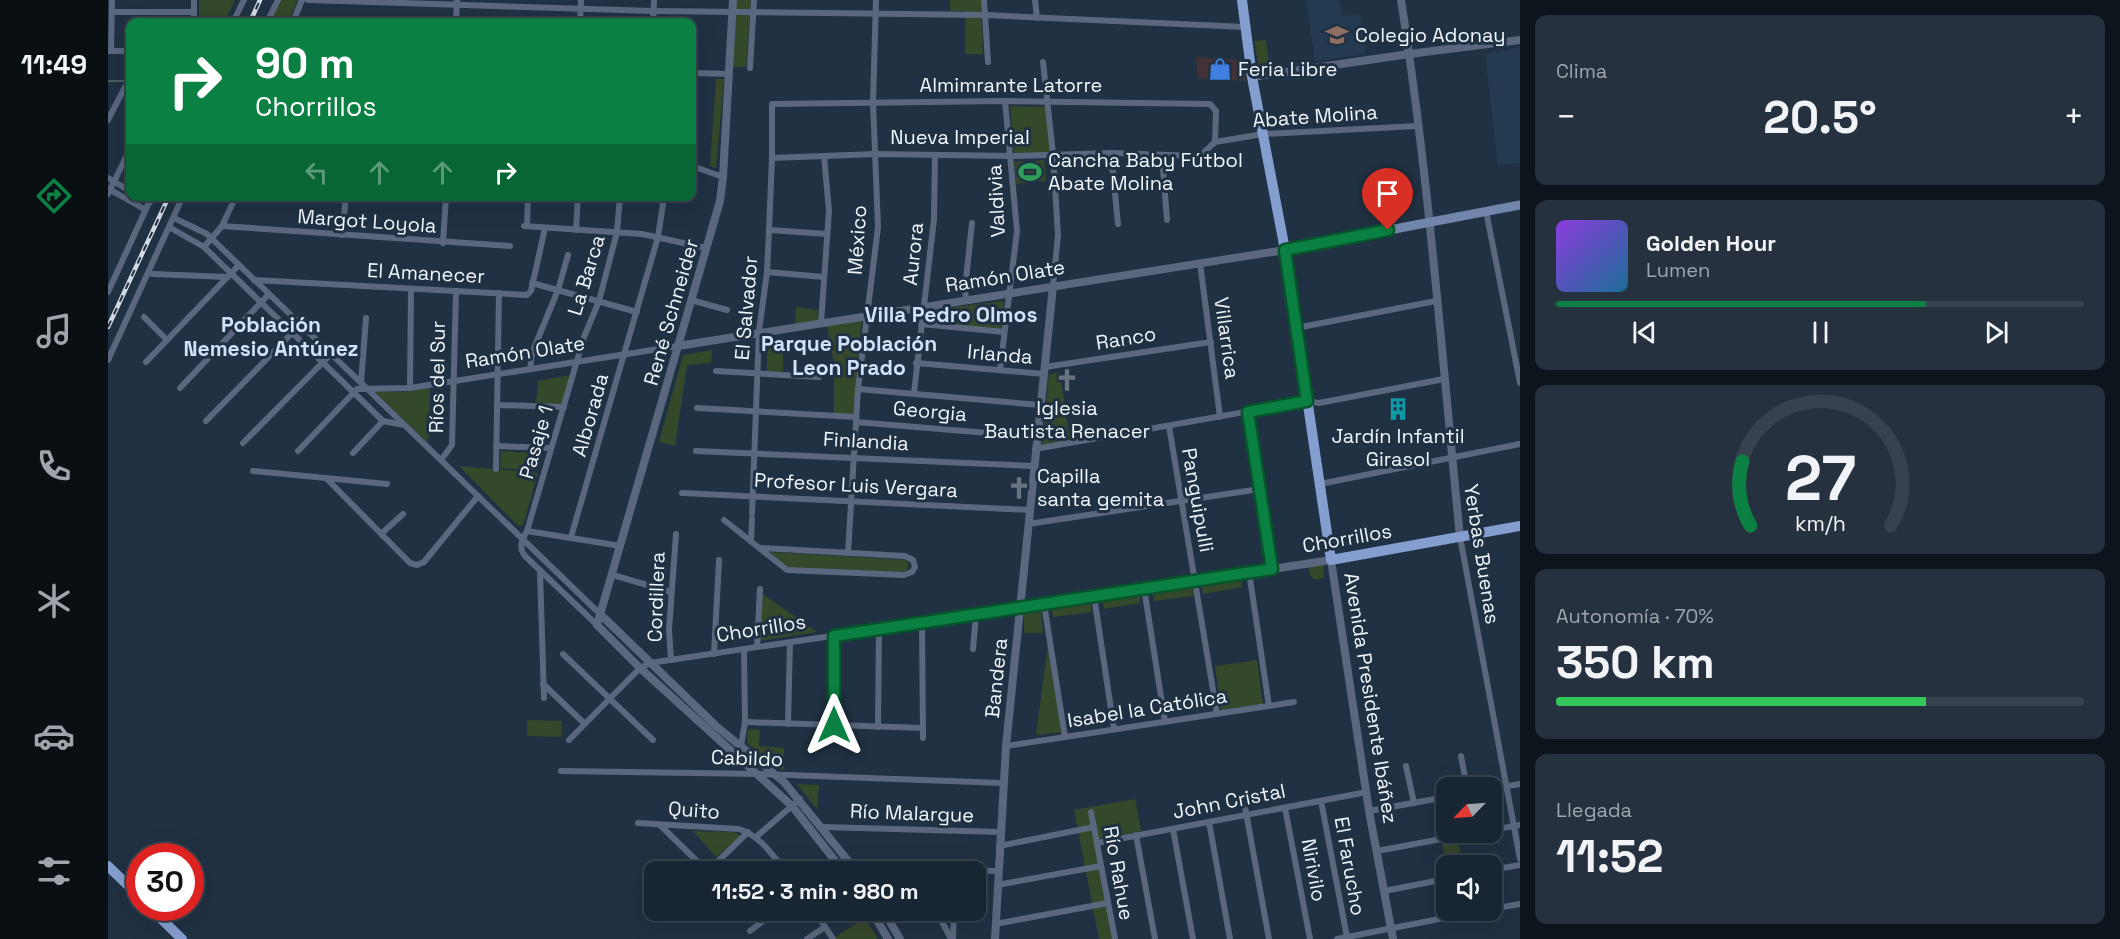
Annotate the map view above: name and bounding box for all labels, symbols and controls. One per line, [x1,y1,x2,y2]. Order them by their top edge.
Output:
school or university icon: Colegio Adonay [1324,22,1350,48]
place label: Colegio Adonay [1355,22,1506,48]
text: 90 m [255,37,355,90]
icon: right [156,42,234,120]
text: 11:49 [21,47,87,82]
shop icon: Feria Libre [1207,56,1233,82]
place label: Feria Libre [1238,56,1337,82]
text: Clima [1556,58,1607,84]
street label: Almimrante Latorre [920,72,1102,98]
text: Chorrillos [255,89,377,124]
text: 20.5° [1763,89,1877,146]
text: − [1556,96,1576,138]
text: + [2064,96,2084,138]
street label: Abate Molina [1252,99,1378,133]
street label: Nueva Imperial [890,124,1030,150]
place label: Cancha Baby Fútbol Abate Molina [1048,147,1243,196]
icon: left [300,156,333,189]
icon: ahead [363,156,396,189]
icon: ahead [426,156,459,189]
icon: right [489,156,522,189]
sports icon: Cancha Baby Fútbol Abate Molina [1017,159,1043,185]
street label: Valdivia [981,164,1011,238]
pin [1362,168,1413,230]
icon: directions [33,175,75,217]
icon: arrive [1371,177,1404,210]
street label: Margot Loyola [297,203,437,239]
street label: México [842,204,872,276]
street label: Aurora [897,221,929,287]
text: Golden Hour [1646,229,1776,257]
street label: La Barca [561,232,611,318]
street label: René Schneider [638,236,704,388]
street label: Ramón Olate [943,254,1067,298]
street label: El Salvador [728,255,764,361]
street label: El Amanecer [367,257,485,289]
text: Lumen [1646,257,1710,283]
street label: Villarrica [1208,296,1246,380]
district label: Villa Pedro Olmos [865,301,1037,328]
icon: music [33,310,75,352]
district label: Población Nemesio Antúnez [184,311,359,362]
icon: previous [1628,316,1661,349]
icon: pause [1804,316,1837,349]
icon: next [1980,316,2013,349]
street label: Ranco [1094,320,1158,356]
street label: Ríos del Sur [423,321,451,433]
street label: Ramón Olate [463,330,587,374]
district label: Parque Población Leon Prado [761,330,937,381]
street label: Irlanda [966,338,1034,370]
church icon: Iglesia Bautista Renacer [1054,367,1080,393]
street label: Alborada [566,370,614,460]
street label: Georgia [892,395,968,427]
place label: Iglesia Bautista Renacer [984,395,1150,444]
building icon: Jardín Infantil Girasol [1385,396,1411,422]
street label: Pasaje 1 [513,402,559,482]
place label: Jardín Infantil Girasol [1331,423,1465,472]
street label: Finlandia [822,426,910,456]
text: 27 [1784,440,1856,519]
icon: phone [33,445,75,487]
street label: Panguipulli [1176,446,1220,554]
place label: Capilla santa gemita [1037,463,1164,512]
street label: Profesor Luis Vergara [753,467,959,503]
church icon: Capilla santa gemita [1006,475,1032,501]
street label: Yerbas Buenas [1458,482,1506,626]
text: km/h [1794,511,1846,538]
street label: Chorrillos [1300,517,1394,559]
street label: Cordillera [641,551,671,643]
street label: Avenida Presidente Ibáñez [1338,571,1404,825]
icon: climate [33,580,75,622]
text: Autonomía · 70% [1556,603,1714,629]
street label: Chorrillos [714,608,808,648]
text: 350 km [1556,634,1715,691]
street label: Bandera [979,637,1013,719]
street label: Isabel la Católica [1065,683,1229,733]
position arrow [802,693,866,757]
icon: car [33,715,75,757]
street label: Cabildo [710,744,784,772]
street label: John Cristal [1170,777,1288,825]
north arrow [1436,777,1502,843]
map controls [1436,777,1502,921]
street label: Quito [667,795,721,825]
text: Llegada [1556,797,1632,823]
street label: Río Malargue [849,798,975,828]
street label: El Farucho [1329,815,1371,917]
street label: Río Rahue [1098,824,1140,922]
text: 11:52 [1556,828,1663,885]
street label: Nirivilo [1296,836,1332,904]
speed limit sign: 30 [126,843,204,921]
icon: filters [33,850,75,892]
button: sound [1436,855,1502,921]
text: 11:52 · 3 min · 980 m [711,877,919,905]

